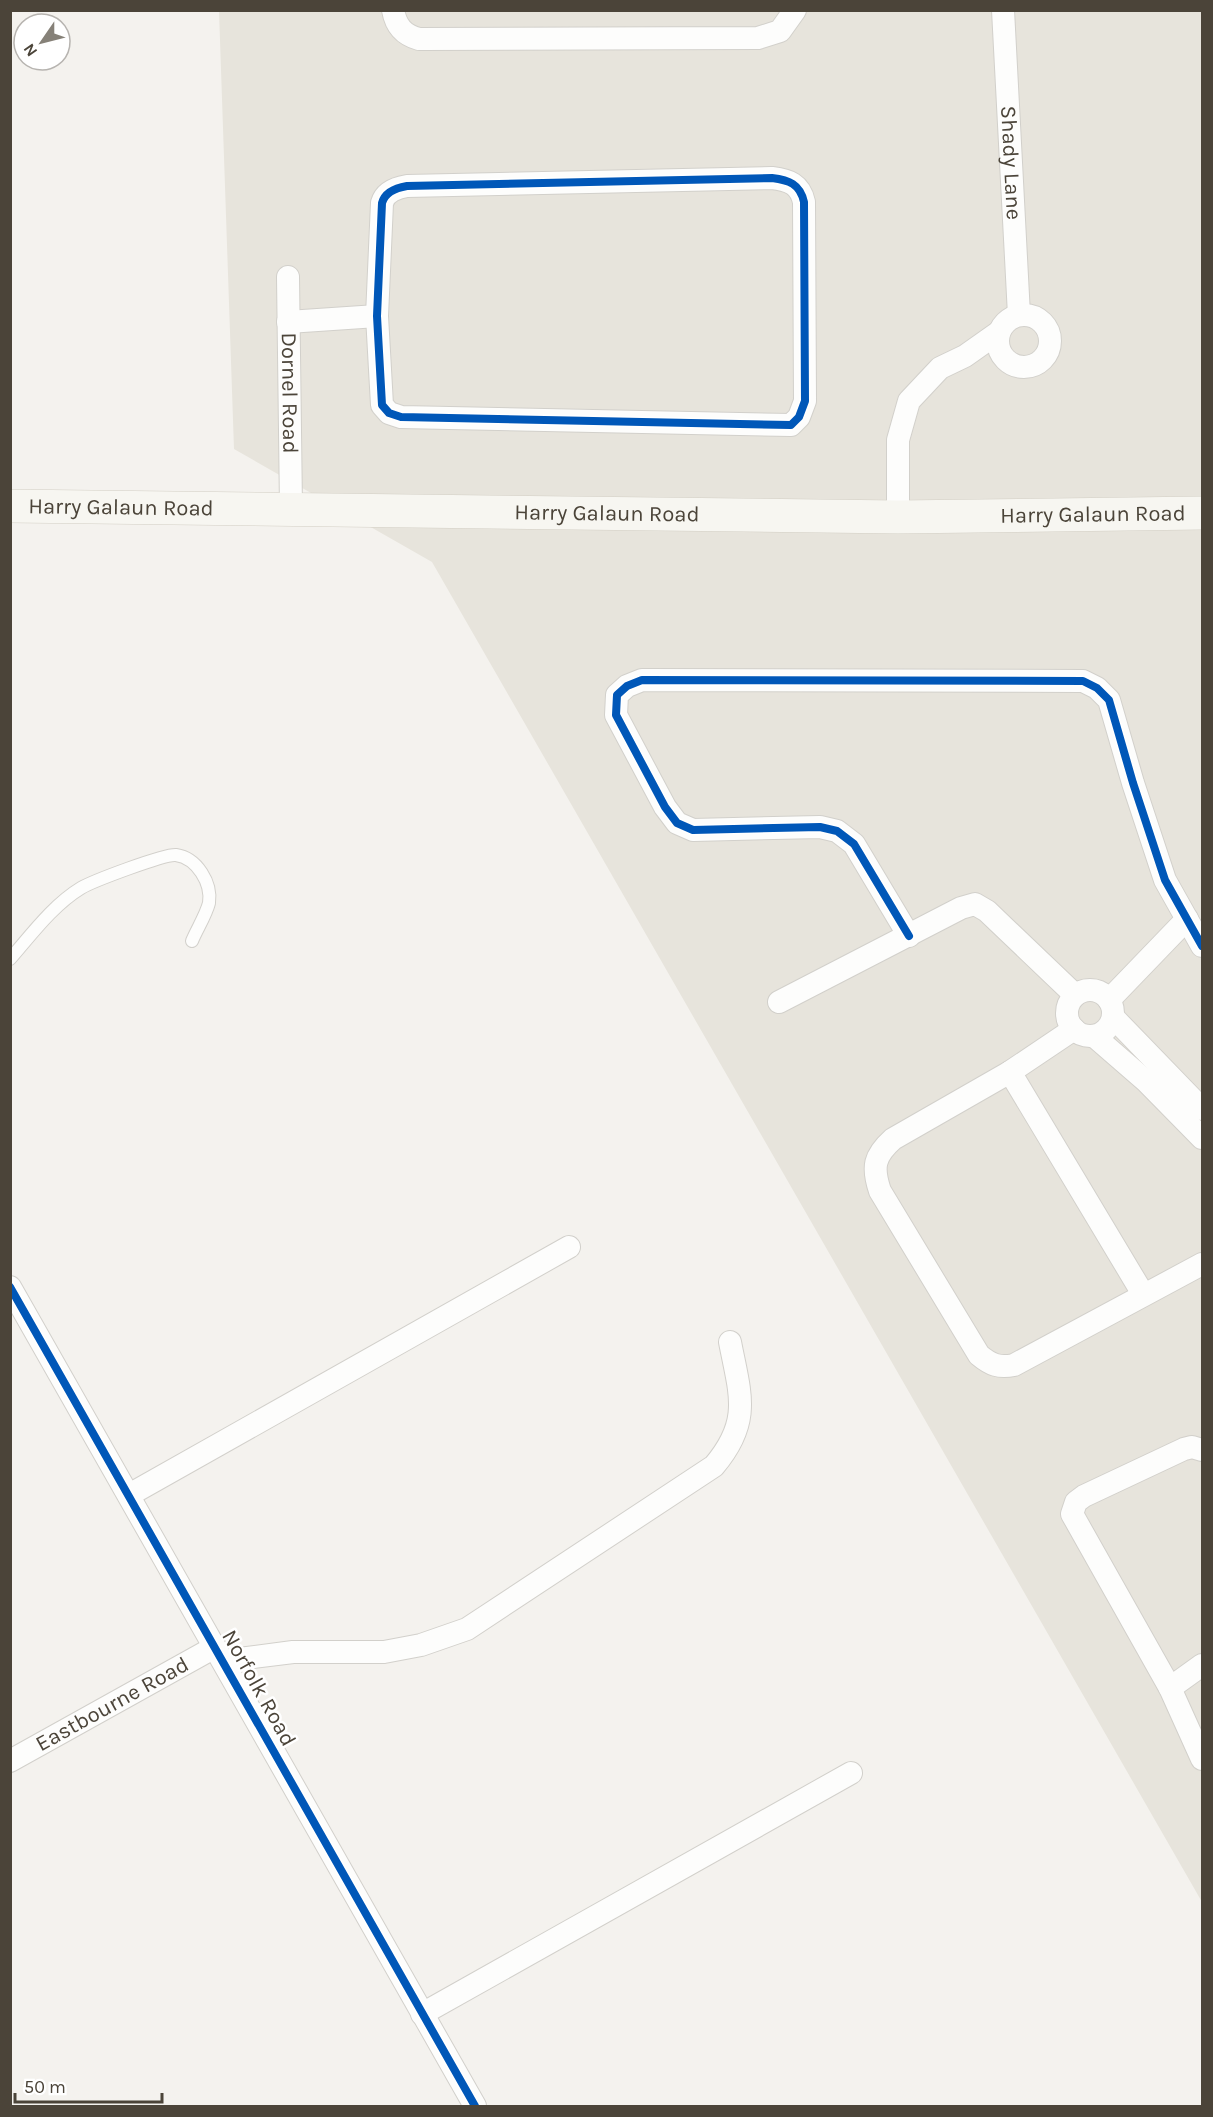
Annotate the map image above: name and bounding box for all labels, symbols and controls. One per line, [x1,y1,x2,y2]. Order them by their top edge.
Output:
north arrow [12,12,72,72]
text: N [19,40,41,60]
street label: Shady Lane [995,105,1027,221]
street label: Dornel Road [276,332,303,454]
street label: Harry Galaun Road [28,493,214,522]
street label: Harry Galaun Road [514,499,700,528]
street label: Harry Galaun Road [1000,500,1186,529]
street label: Norfolk Road [216,1625,302,1751]
street label: Eastbourne Road [31,1651,193,1757]
scale bar [15,2066,162,2104]
text: 50 m [24,2076,66,2098]

